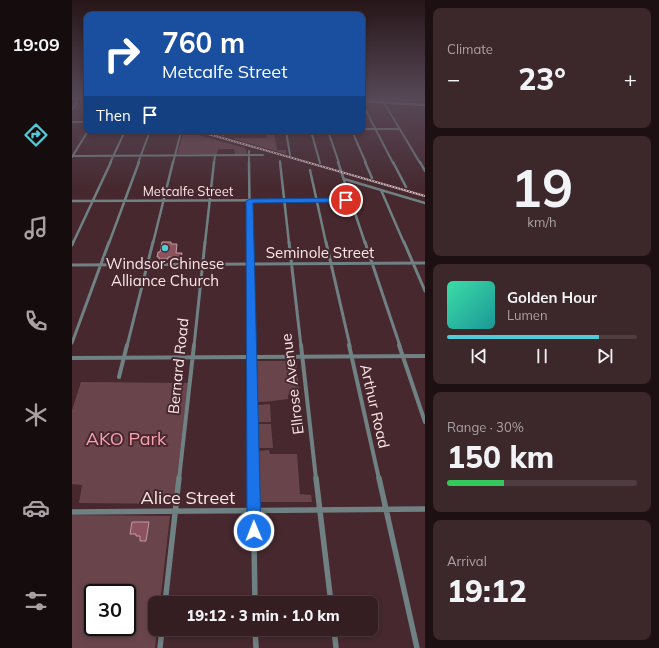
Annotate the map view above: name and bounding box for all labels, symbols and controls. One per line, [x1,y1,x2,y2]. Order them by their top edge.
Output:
text: 760 m [162,25,245,60]
icon: right [96,28,148,80]
text: 19:09 [12,33,60,56]
text: Climate [447,41,493,57]
text: Metcalfe Street [162,60,287,83]
text: 23° [518,60,566,98]
text: − [447,65,460,93]
text: + [624,65,637,93]
icon: arrive [139,104,161,126]
text: Then [96,106,131,125]
icon: directions [22,121,50,149]
text: 19 [511,155,573,220]
street label: Metcalfe Street [143,183,234,199]
pin [329,183,363,217]
icon: arrive [335,189,357,211]
icon: music [22,214,50,242]
text: km/h [527,214,557,230]
marker: Windsor Chinese Alliance Church [160,243,170,253]
street label: Seminole Street [266,243,374,262]
place label: Windsor Chinese Alliance Church [106,254,224,290]
text: Golden Hour [507,288,597,307]
icon: phone [22,307,50,335]
text: Lumen [507,307,548,323]
street label: Bernard Road [164,317,192,415]
street label: Ellrose Avenue [276,332,308,436]
icon: previous [468,345,490,367]
icon: pause [531,345,553,367]
icon: next [594,345,616,367]
street label: Arthur Road [356,362,394,450]
icon: climate [22,401,50,429]
text: Range · 30% [447,419,524,435]
park label: AKO Park [86,427,167,450]
text: 150 km [447,438,554,476]
street label: Alice Street [141,486,235,509]
icon: car [22,494,50,522]
position arrow [233,510,275,552]
text: Arrival [447,553,487,569]
text: 19:12 [447,572,527,610]
speed limit sign: 30 [84,584,136,636]
icon: filters [22,587,50,615]
text: 19:12 · 3 min · 1.0 km [186,606,340,625]

